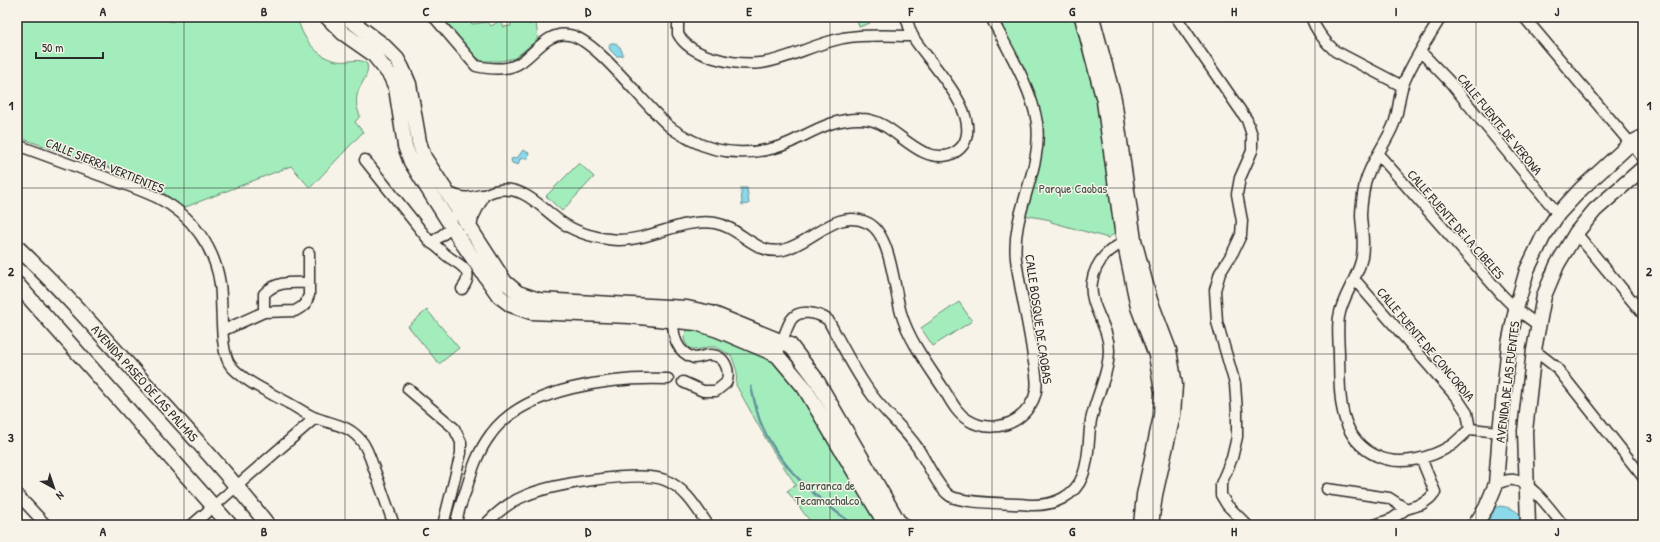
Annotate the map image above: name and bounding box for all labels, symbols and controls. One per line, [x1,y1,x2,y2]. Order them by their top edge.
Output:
text: A [100,2,107,20]
text: B [261,2,268,20]
text: C [422,2,430,20]
text: D [585,2,592,20]
text: E [746,2,752,20]
text: F [908,2,915,20]
text: G [1069,2,1076,20]
text: H [1231,2,1237,20]
text: I [1394,2,1398,20]
text: J [1555,2,1560,20]
scale bar [36,34,103,60]
text: 50 m [42,39,63,56]
street label: CALLE FUENTE DE VERONA [1453,69,1547,179]
text: 1 [9,96,14,114]
text: 1 [1647,96,1652,114]
street label: CALLE SIERRA VERTIENTES [43,133,167,197]
street label: CALLE FUENTE DE LA CIBELES [1403,165,1509,283]
park label: Parque Caobas [1039,179,1107,197]
street label: CALLE BOSQUE DE CAOBAS [1021,253,1057,385]
text: 2 [8,262,15,280]
text: 2 [1646,262,1653,280]
street label: CALLE FUENTE DE CONCORDIA [1373,283,1479,405]
street label: AVENIDA DE LAS FUENTES [1491,320,1523,444]
street label: AVENIDA PASEO DE LAS PALMAS [87,321,203,445]
text: 3 [8,428,14,446]
text: 3 [1646,428,1652,446]
north arrow [34,468,74,508]
park label: Barranca de Tecamachalco [795,476,859,509]
text: N [54,488,67,503]
text: A [100,522,107,540]
text: B [261,522,268,540]
text: C [422,522,430,540]
text: D [585,522,592,540]
text: E [746,522,752,540]
text: F [908,522,915,540]
text: G [1069,522,1076,540]
text: H [1231,522,1237,540]
text: I [1394,522,1398,540]
text: J [1555,522,1560,540]

